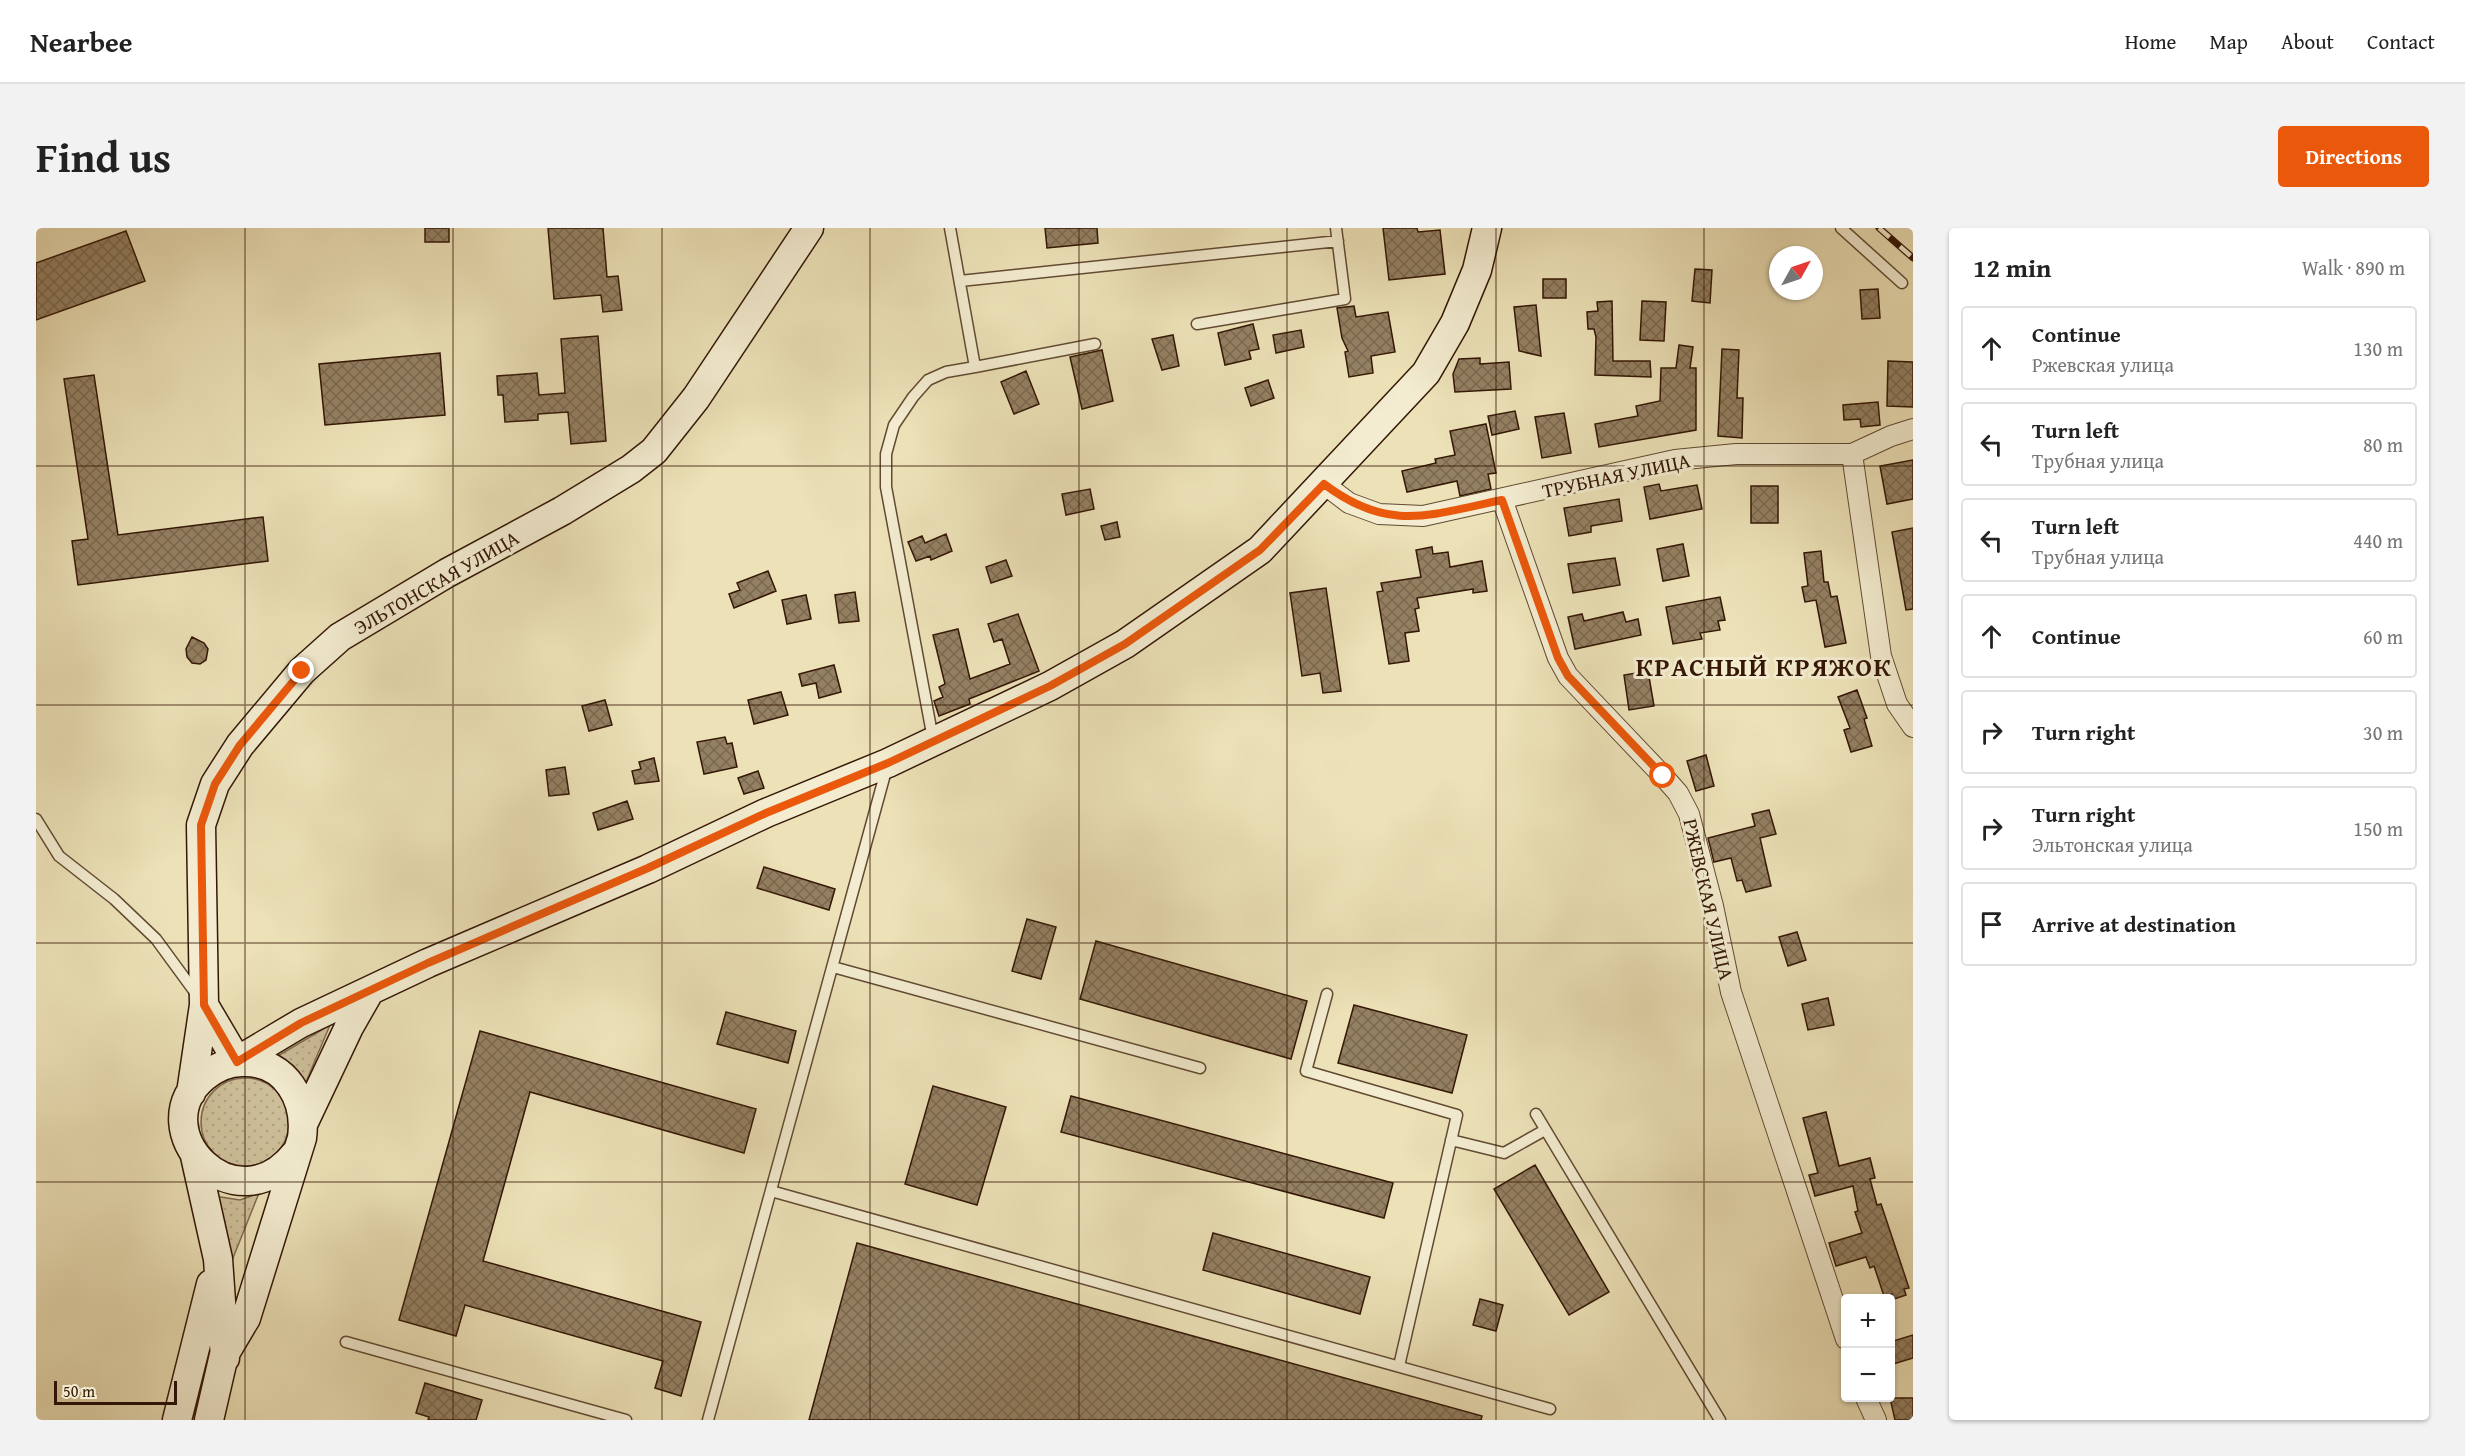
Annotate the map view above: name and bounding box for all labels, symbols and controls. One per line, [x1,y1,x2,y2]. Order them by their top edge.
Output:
text: Nearbee [30,21,133,62]
text: Home [2125,26,2176,57]
text: Map [2209,26,2248,57]
text: About [2281,26,2334,57]
text: Contact [2367,26,2435,57]
text: Find us [36,126,171,187]
button: Directions [2278,126,2429,187]
north arrow [1769,246,1823,300]
text: 12 min [1973,248,2051,287]
text: Walk · 890 m [2302,253,2405,282]
text: Continue [2032,318,2121,350]
icon: ahead [1975,332,2008,365]
text: 130 m [2353,334,2403,363]
text: Ржевская улица [2032,350,2174,379]
text: Turn left [2032,414,2119,446]
icon: left [1975,428,2008,461]
text: 80 m [2363,430,2403,459]
street label: ТРУБНАЯ УЛИЦА [1539,445,1693,505]
text: Трубная улица [2032,446,2164,475]
text: Turn left [2032,510,2119,542]
street label: ЭЛЬТОНСКАЯ УЛИЦА [348,523,524,641]
icon: left [1975,524,2008,557]
text: 440 m [2353,526,2403,555]
text: Трубная улица [2032,542,2164,571]
icon: ahead [1975,620,2008,653]
text: Continue [2032,620,2121,652]
text: 60 m [2363,622,2403,651]
district label: КРАСНЫЙ КРЯЖОК [1636,647,1892,686]
route end [288,657,314,683]
icon: right [1975,716,2008,749]
text: Turn right [2032,716,2135,748]
text: 30 m [2363,718,2403,747]
route start [1649,762,1675,788]
text: Turn right [2032,798,2135,830]
icon: right [1975,812,2008,845]
text: 150 m [2353,814,2403,843]
street label: РЖЕВСКАЯ УЛИЦА [1676,815,1742,983]
text: Эльтонская улица [2032,830,2193,859]
icon: arrive [1975,908,2008,941]
text: Arrive at destination [2032,908,2236,940]
map controls [1841,1294,1895,1402]
button: + [1841,1294,1895,1348]
button: − [1841,1348,1895,1402]
scale bar [54,1378,177,1406]
text: 50 m [63,1379,95,1403]

